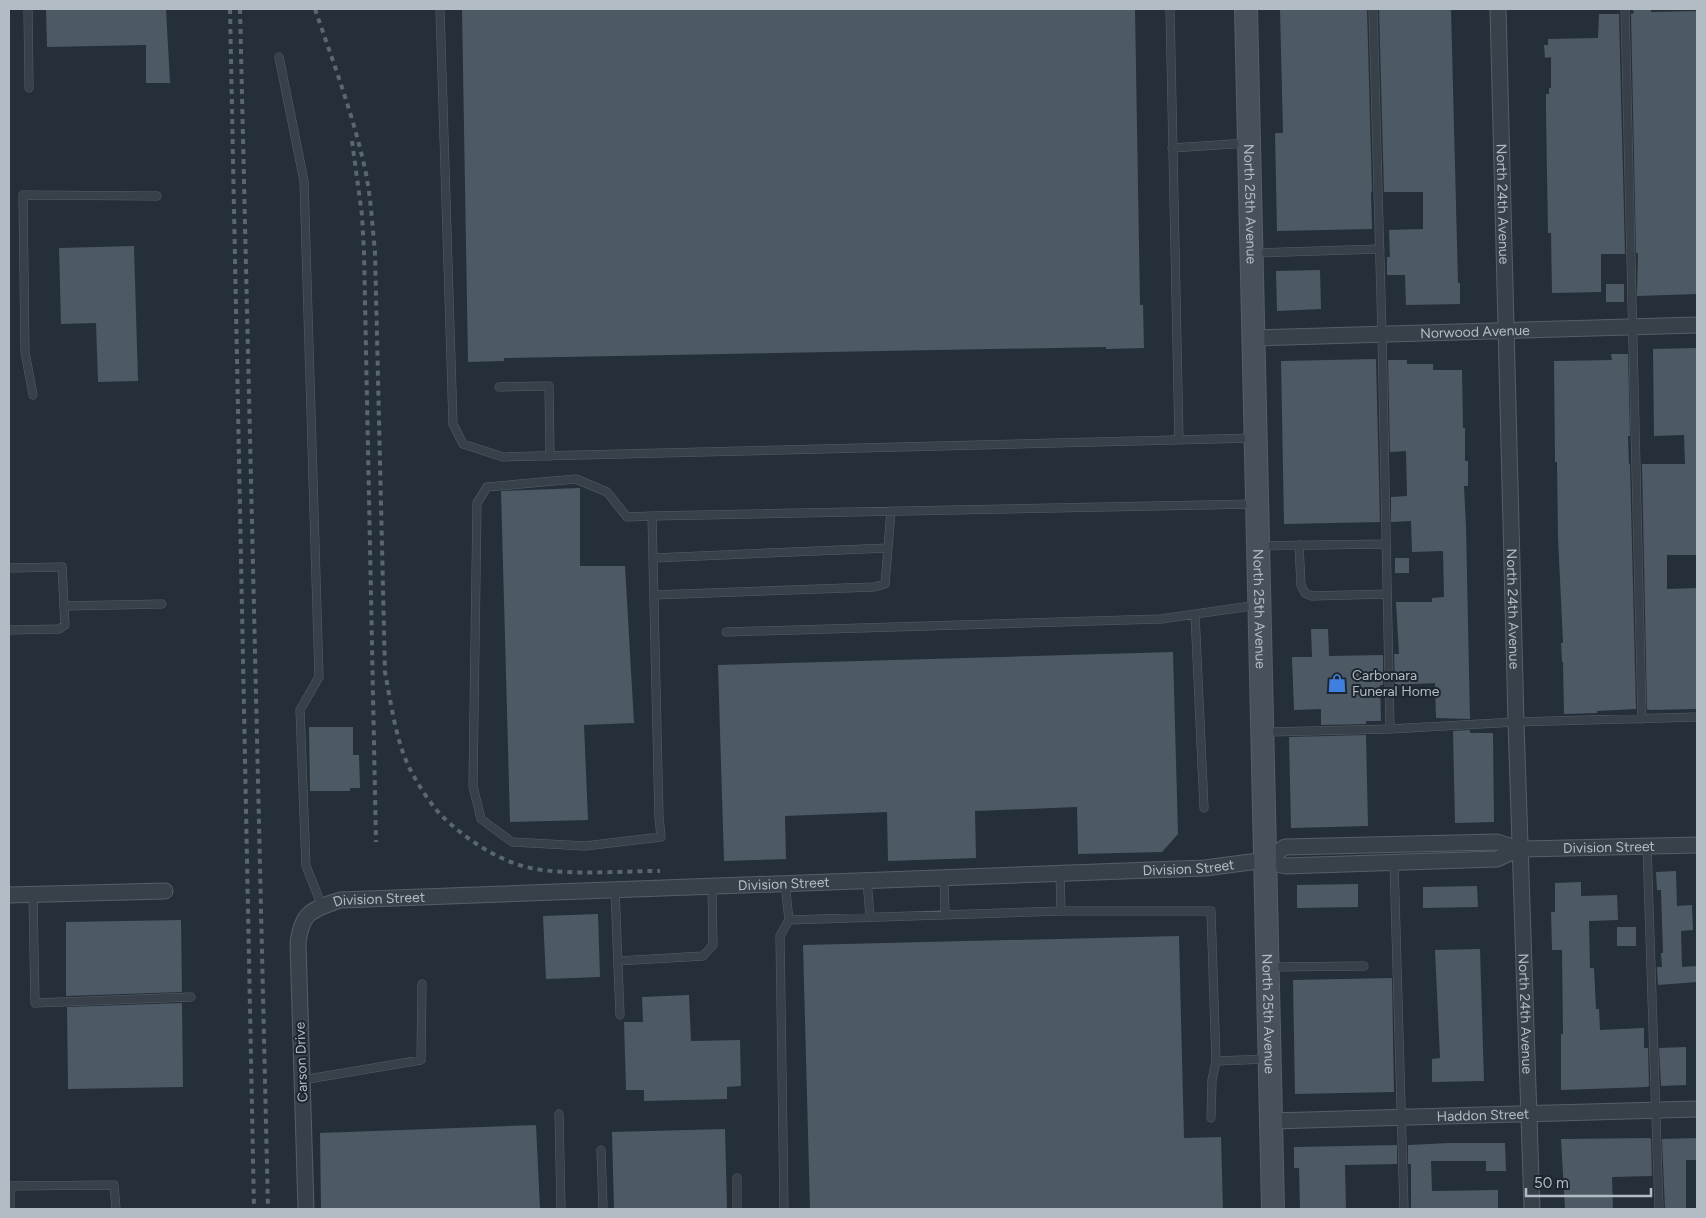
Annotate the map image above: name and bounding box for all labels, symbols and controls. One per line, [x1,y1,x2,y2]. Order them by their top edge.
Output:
street label: North 24th Avenue [1492,143,1512,265]
street label: North 25th Avenue [1240,144,1260,265]
street label: Norwood Avenue [1420,322,1530,342]
street label: North 24th Avenue [1503,548,1523,670]
street label: North 25th Avenue [1249,549,1269,669]
place label: Carbonara Funeral Home [1352,667,1440,700]
shop icon: Carbonara Funeral Home [1326,672,1348,694]
street label: Division Street [1563,838,1655,857]
street label: Division Street [1142,856,1235,879]
street label: Division Street [738,874,830,894]
street label: Division Street [331,889,425,911]
street label: North 24th Avenue [1515,953,1536,1075]
street label: North 25th Avenue [1258,954,1278,1074]
street label: Carson Drive [292,1021,311,1102]
street label: Haddon Street [1436,1106,1530,1125]
scale bar [1526,1166,1651,1198]
text: 50 m [1534,1174,1569,1192]

